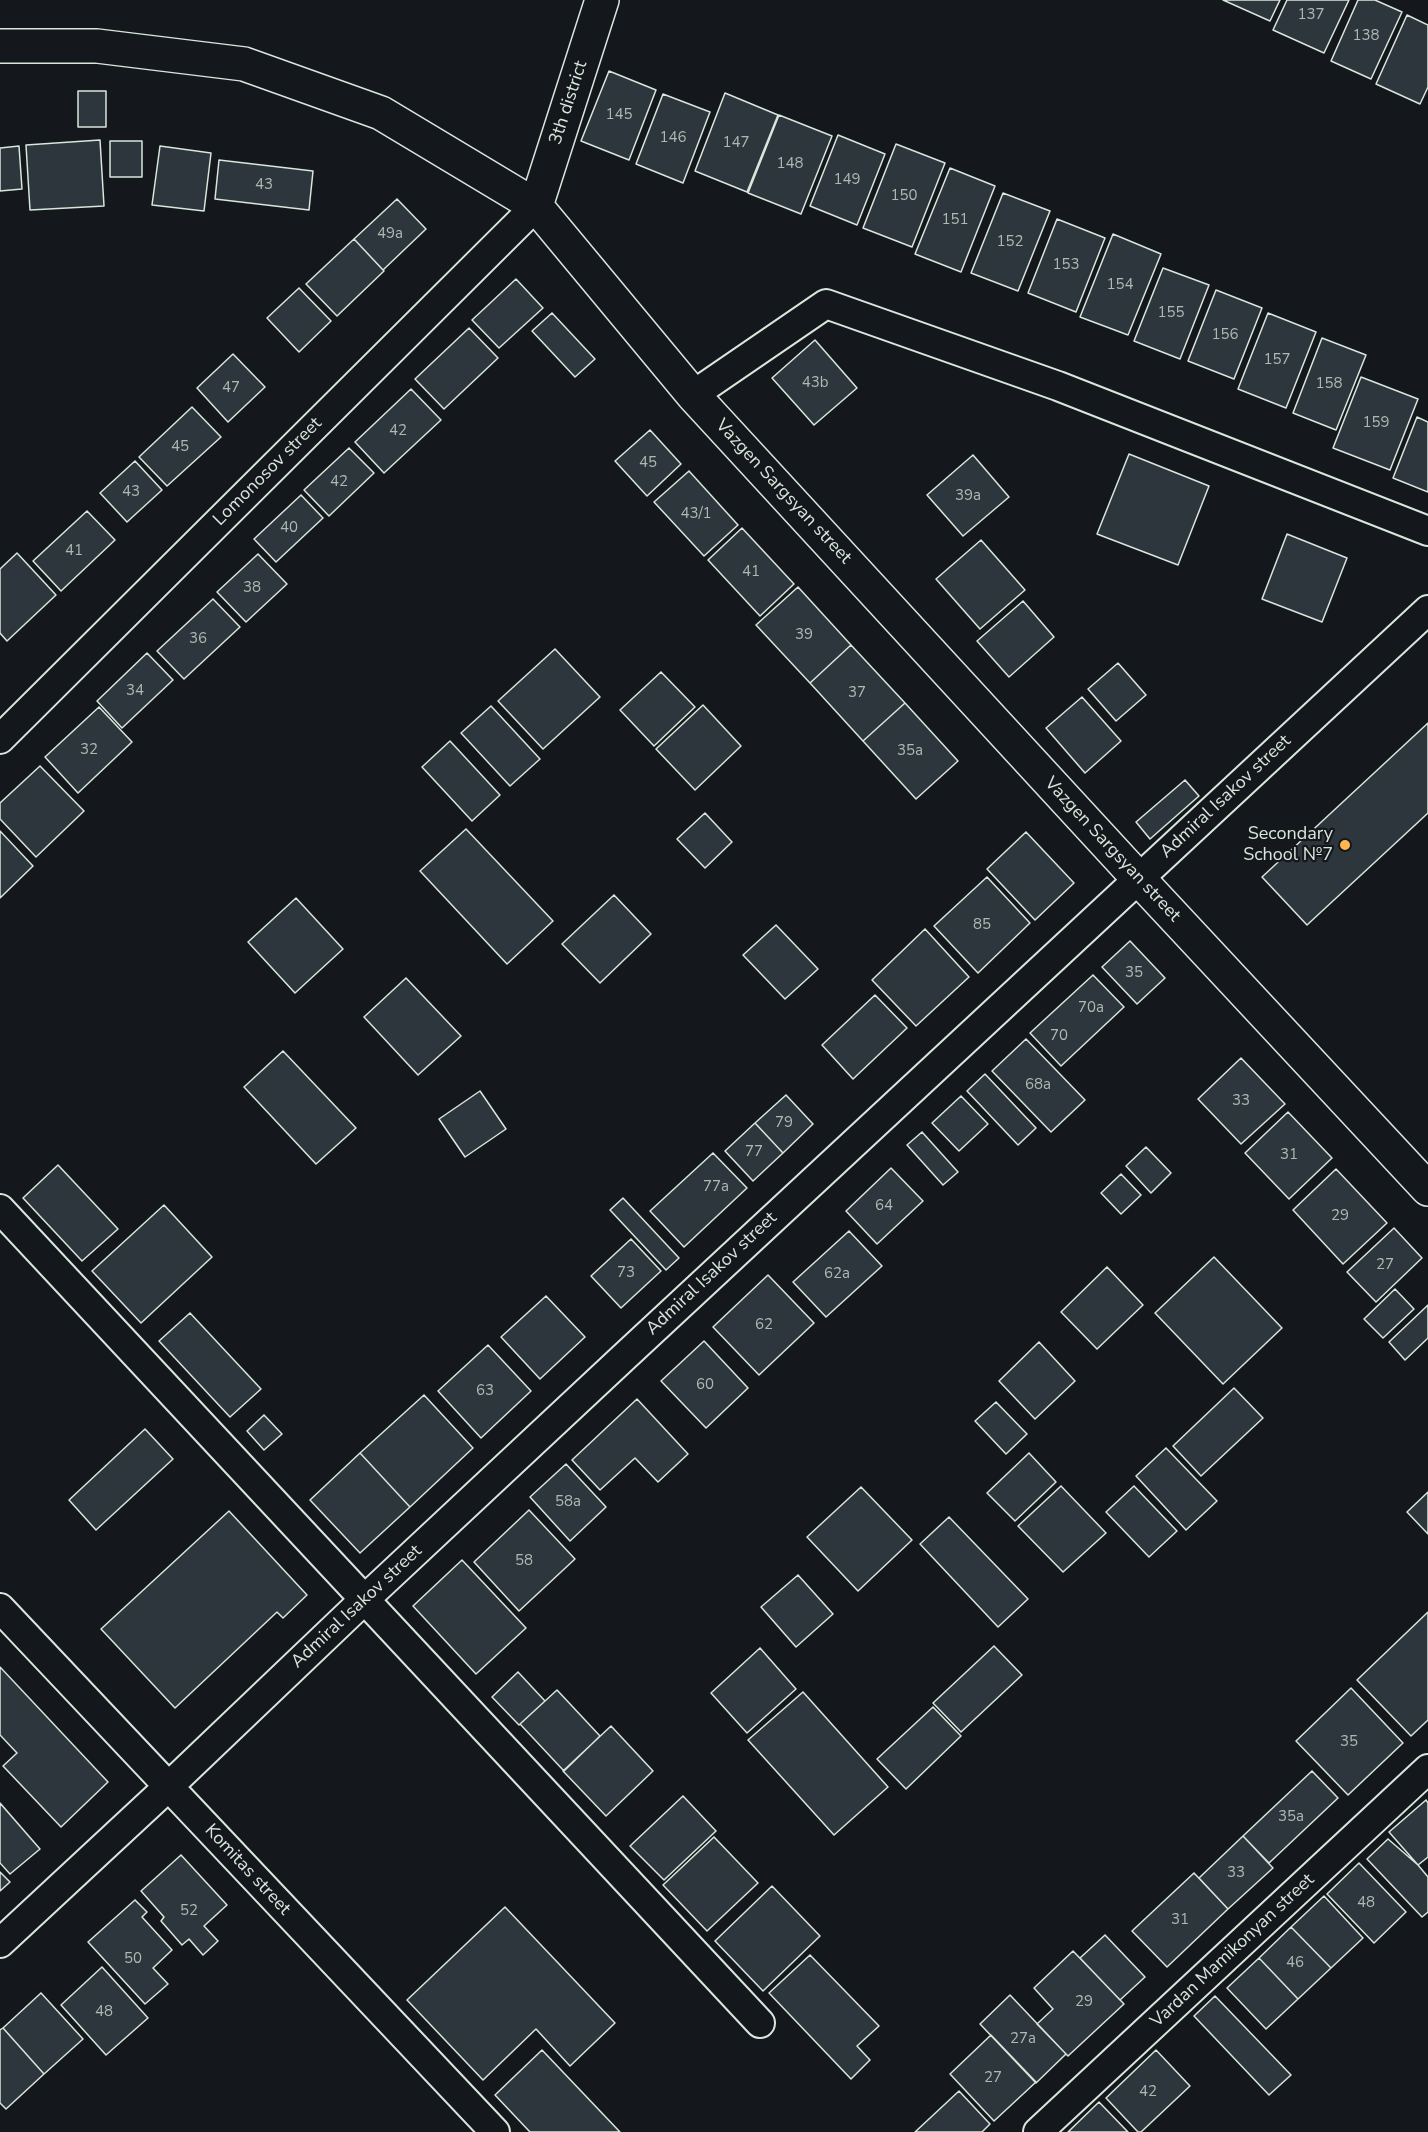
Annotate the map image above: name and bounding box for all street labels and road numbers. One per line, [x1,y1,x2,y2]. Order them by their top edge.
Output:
street label: 3th district [545,58,593,148]
street label: Lomonosov street [209,413,327,531]
street label: Vazgen Sargsyan street [710,415,856,569]
street label: Admiral Isakov street [1156,731,1296,863]
street label: Vazgen Sargsyan street [1039,773,1185,927]
street label: Admiral Isakov street [642,1208,782,1340]
street label: Admiral Isakov street [287,1541,427,1673]
street label: Komitas street [199,1820,295,1920]
street label: Vardan Mamikonyan street [1147,1870,1319,2032]

